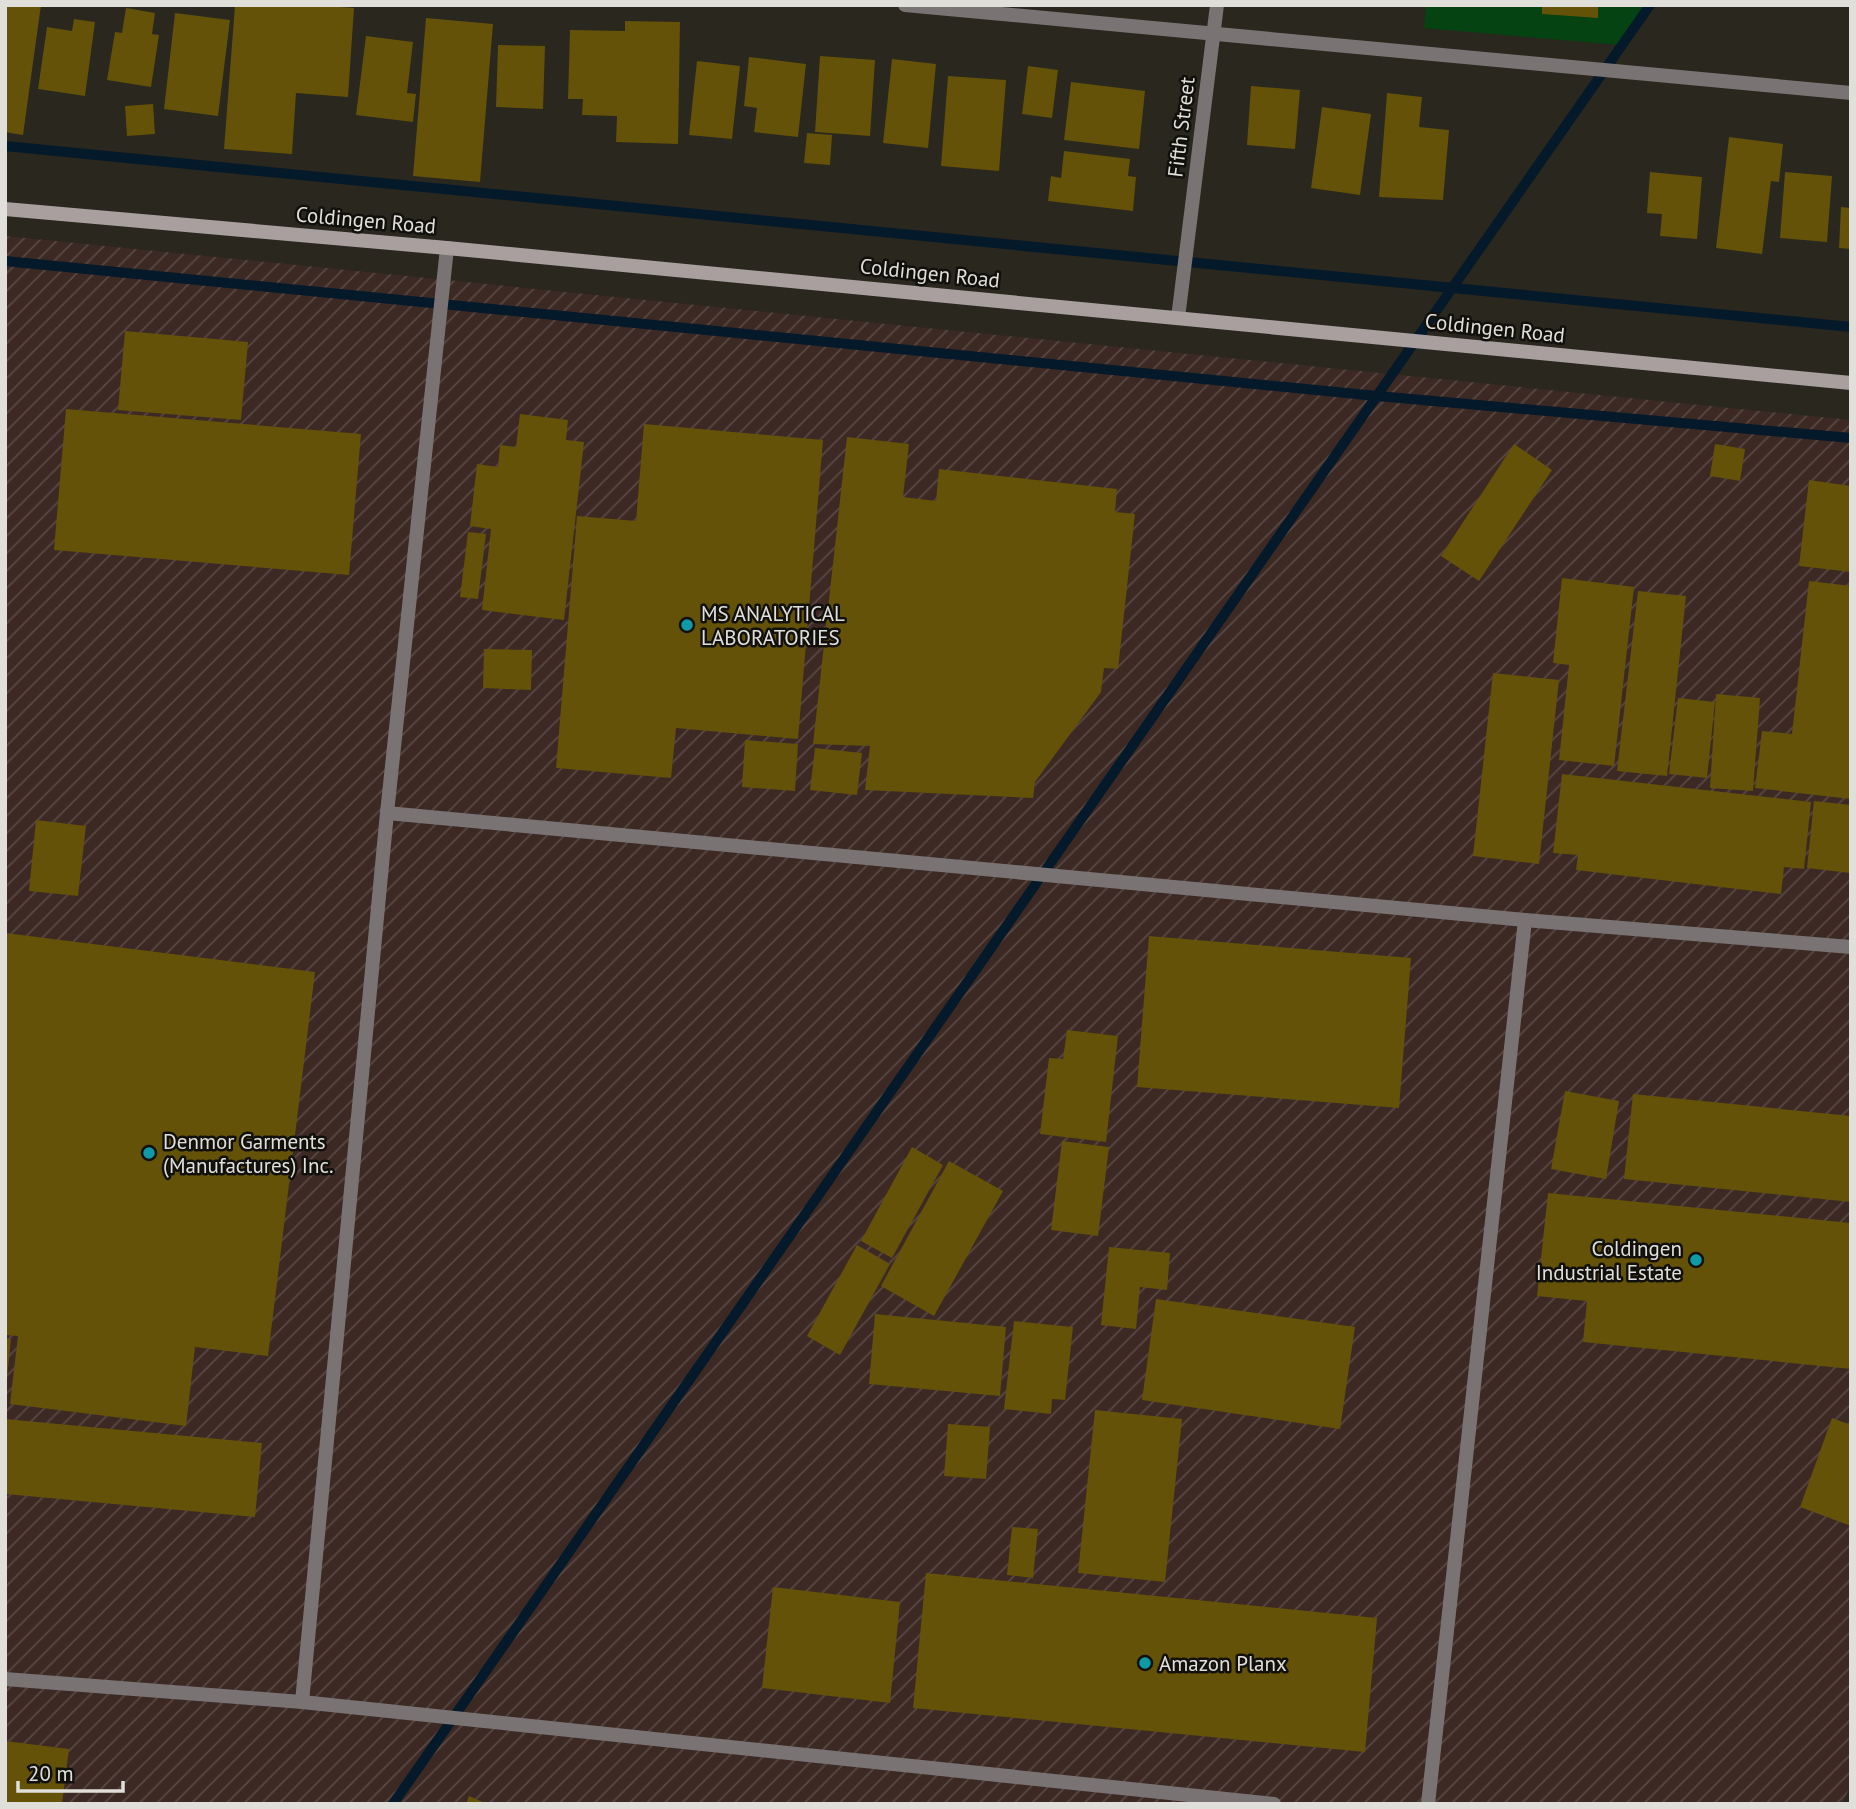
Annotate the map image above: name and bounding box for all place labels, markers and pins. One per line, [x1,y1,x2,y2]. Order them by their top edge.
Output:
place label: MS ANALYTICAL LABORATORIES [701,600,845,651]
marker: MS ANALYTICAL LABORATORIES [679,617,695,633]
place label: Denmor Garments (Manufactures) Inc. [163,1128,333,1179]
marker: Denmor Garments (Manufactures) Inc. [141,1145,157,1161]
place label: Coldingen Industrial Estate [1536,1235,1682,1286]
marker: Coldingen Industrial Estate [1688,1252,1704,1268]
place label: Amazon Planx [1159,1650,1287,1677]
marker: Amazon Planx [1137,1655,1153,1671]

